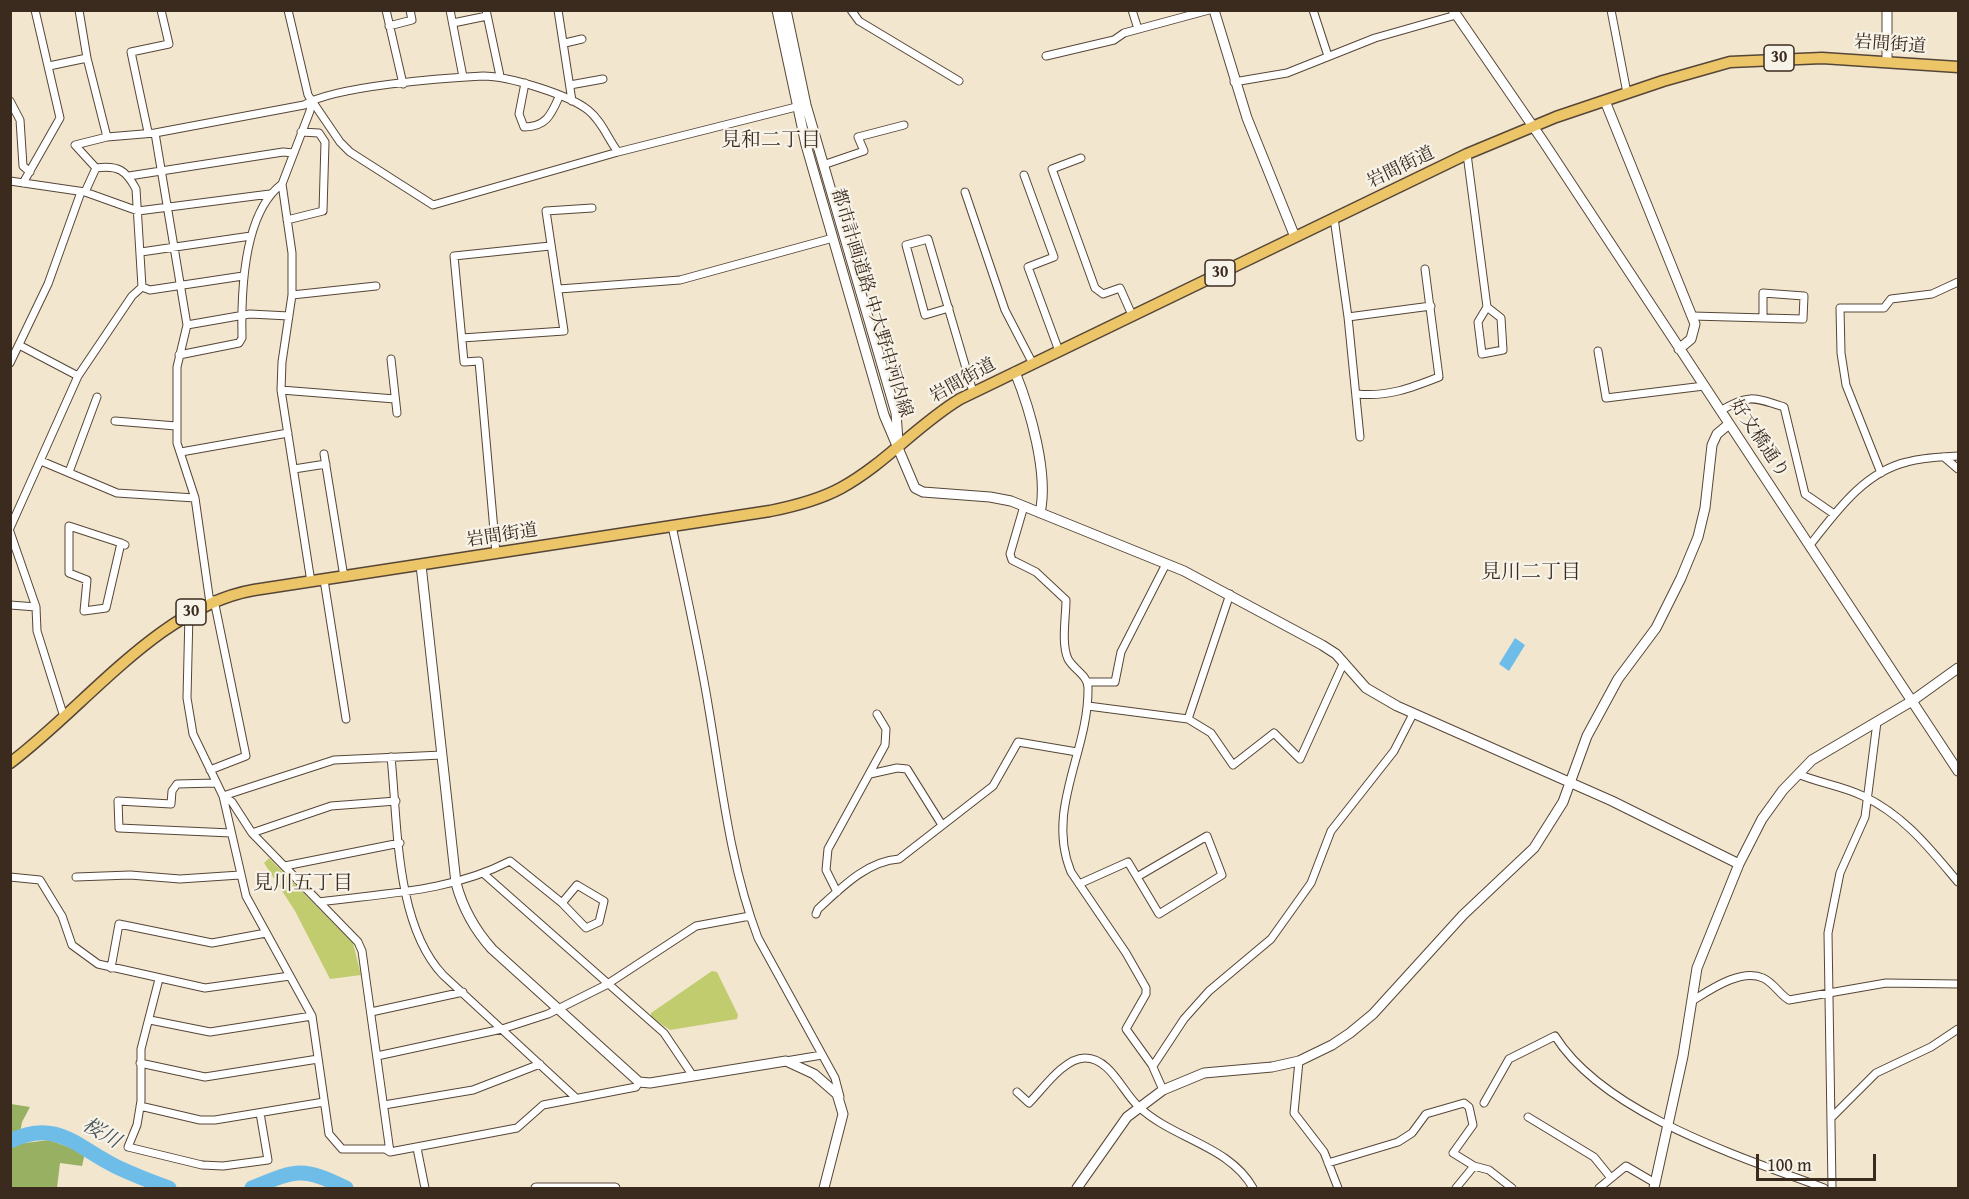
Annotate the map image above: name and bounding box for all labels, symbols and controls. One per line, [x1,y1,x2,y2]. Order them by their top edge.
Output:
street label: 岩間街道 [1853,32,1927,58]
road number: 30 [1764,45,1794,71]
district label: 見和二丁目 [721,129,821,153]
street label: 岩間街道 [1364,143,1438,193]
street label: 都市計画道路 中大野中河内線 [826,186,916,420]
road number: 30 [1205,260,1235,286]
street label: 岩間街道 [926,354,1000,408]
street label: 好文橋通り [1725,396,1793,482]
street label: 岩間街道 [465,520,539,552]
district label: 見川二丁目 [1481,561,1581,585]
road number: 30 [176,599,206,625]
district label: 見川五丁目 [253,872,353,896]
water label: 桜川 [78,1114,124,1154]
scale bar [1759,1142,1879,1180]
text: 100 m [1767,1151,1812,1178]

